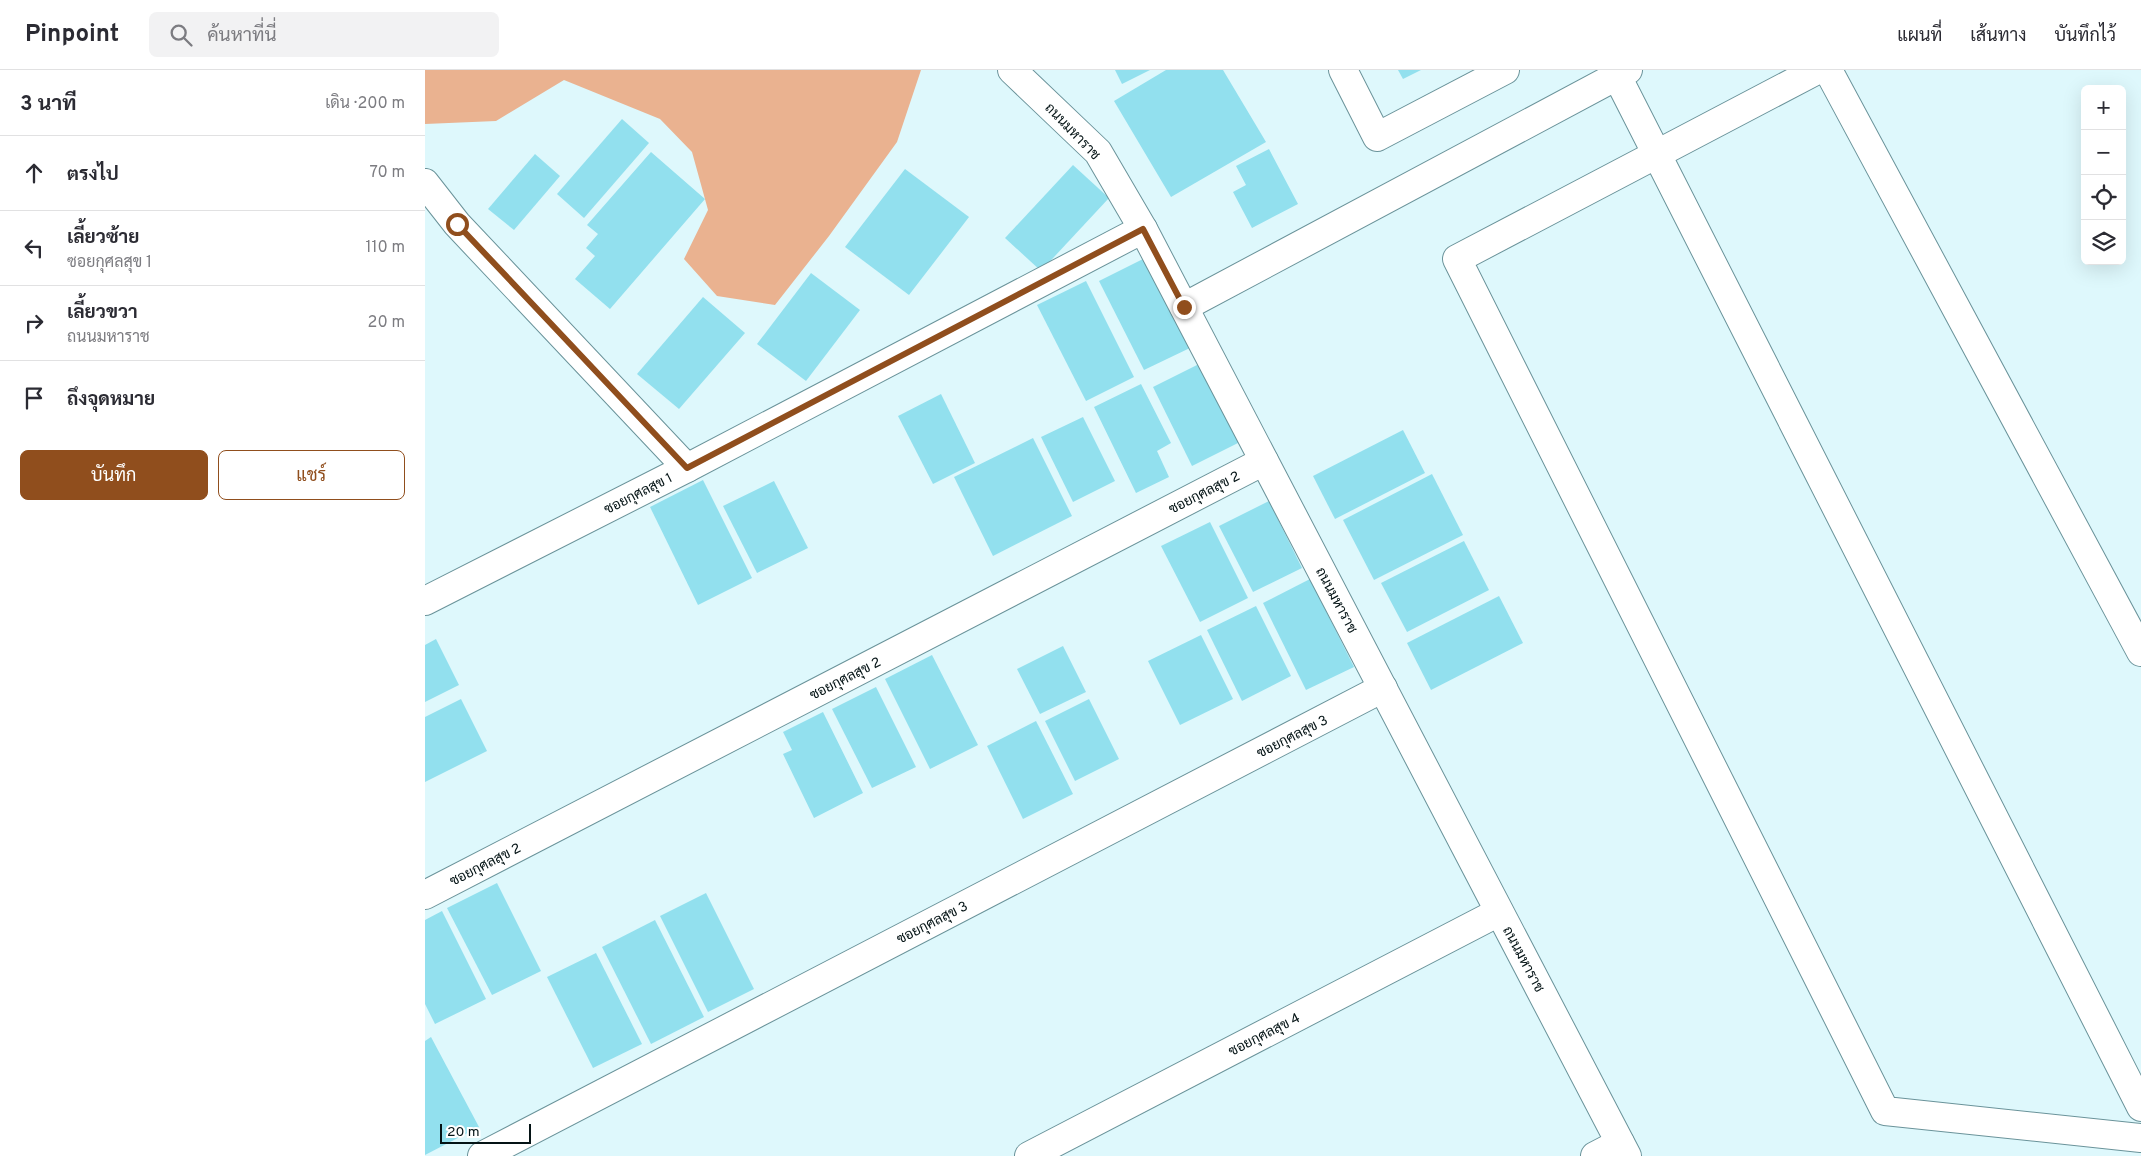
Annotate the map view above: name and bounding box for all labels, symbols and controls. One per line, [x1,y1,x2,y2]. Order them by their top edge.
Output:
search box [149,12,499,57]
text: Pinpoint [25,20,119,50]
icon: search [167,21,195,49]
text: ค้นหาที่นี่ [207,24,277,48]
text: แผนที่ [1897,25,1942,48]
text: เส้นทาง [1970,25,2026,48]
text: บันทึกไว้ [2054,25,2116,48]
map controls [2081,85,2126,265]
button: + [2081,85,2126,130]
text: 3 นาที [20,91,76,118]
text: เดิน · 200 m [325,94,405,114]
street label: ถนนมหาราช [1041,100,1103,164]
button: − [2081,130,2126,175]
icon: ahead [20,159,48,187]
text: ตรงไป [67,163,119,187]
text: 70 m [370,163,405,183]
button: locate [2081,175,2126,220]
route start [446,213,469,236]
button: layers [2081,220,2126,265]
text: เลี้ยวซ้าย [67,226,139,250]
icon: left [20,234,48,262]
text: 110 m [365,238,405,258]
text: ซอยกุศลสุข 1 [67,253,152,273]
route end [1173,296,1196,319]
text: เลี้ยวขวา [67,301,138,325]
icon: right [20,309,48,337]
text: 20 m [368,313,405,333]
text: ถนนมหาราช [67,328,150,348]
icon: arrive [20,384,48,412]
text: ถึงจุดหมาย [67,388,155,412]
button: บันทึก [20,450,208,500]
button: แชร์ [218,450,405,500]
street label: ซอยกุศลสุข 2 [1166,468,1243,519]
street label: ซอยกุศลสุข 1 [602,470,676,519]
street label: ถนนมหาราช [1311,565,1360,637]
street label: ซอยกุศลสุข 2 [807,654,884,705]
street label: ซอยกุศลสุข 3 [1254,712,1331,763]
street label: ซอยกุศลสุข 2 [447,840,524,891]
street label: ซอยกุศลสุข 3 [894,898,971,949]
street label: ถนนมหาราช [1498,924,1547,996]
street label: ซอยกุศลสุข 4 [1226,1010,1303,1061]
scale bar [440,1121,531,1144]
text: 20 m [447,1124,480,1141]

